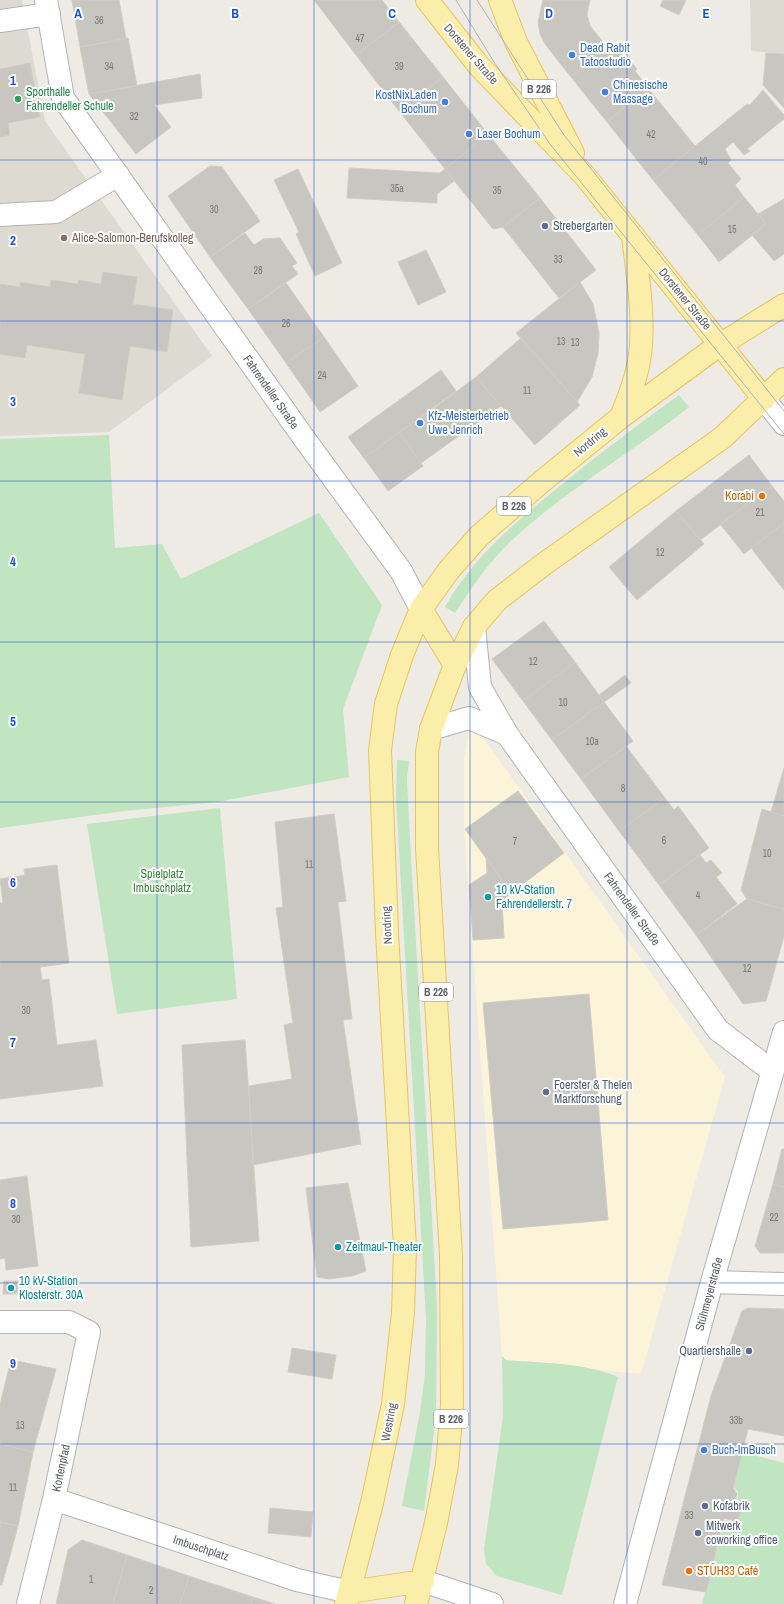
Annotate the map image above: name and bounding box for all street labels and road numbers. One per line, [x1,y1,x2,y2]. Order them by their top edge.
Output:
street label: Dorstener Straße [440,20,502,88]
road number: B 226 [522,80,556,98]
street label: Dorstener Straße [655,265,715,333]
street label: Fahrendeller Straße [239,352,303,432]
street label: Nordring [570,423,610,460]
road number: B 226 [497,497,531,515]
street label: Fahrendeller Straße [600,869,664,949]
street label: Nordring [378,905,396,945]
road number: B 226 [419,983,453,1001]
street label: Stühmeyerstraße [692,1255,726,1333]
street label: Westring [377,1401,401,1443]
road number: B 226 [434,1410,468,1428]
street label: Kortenpfad [48,1443,74,1493]
street label: Imbuschplatz [171,1531,231,1565]

